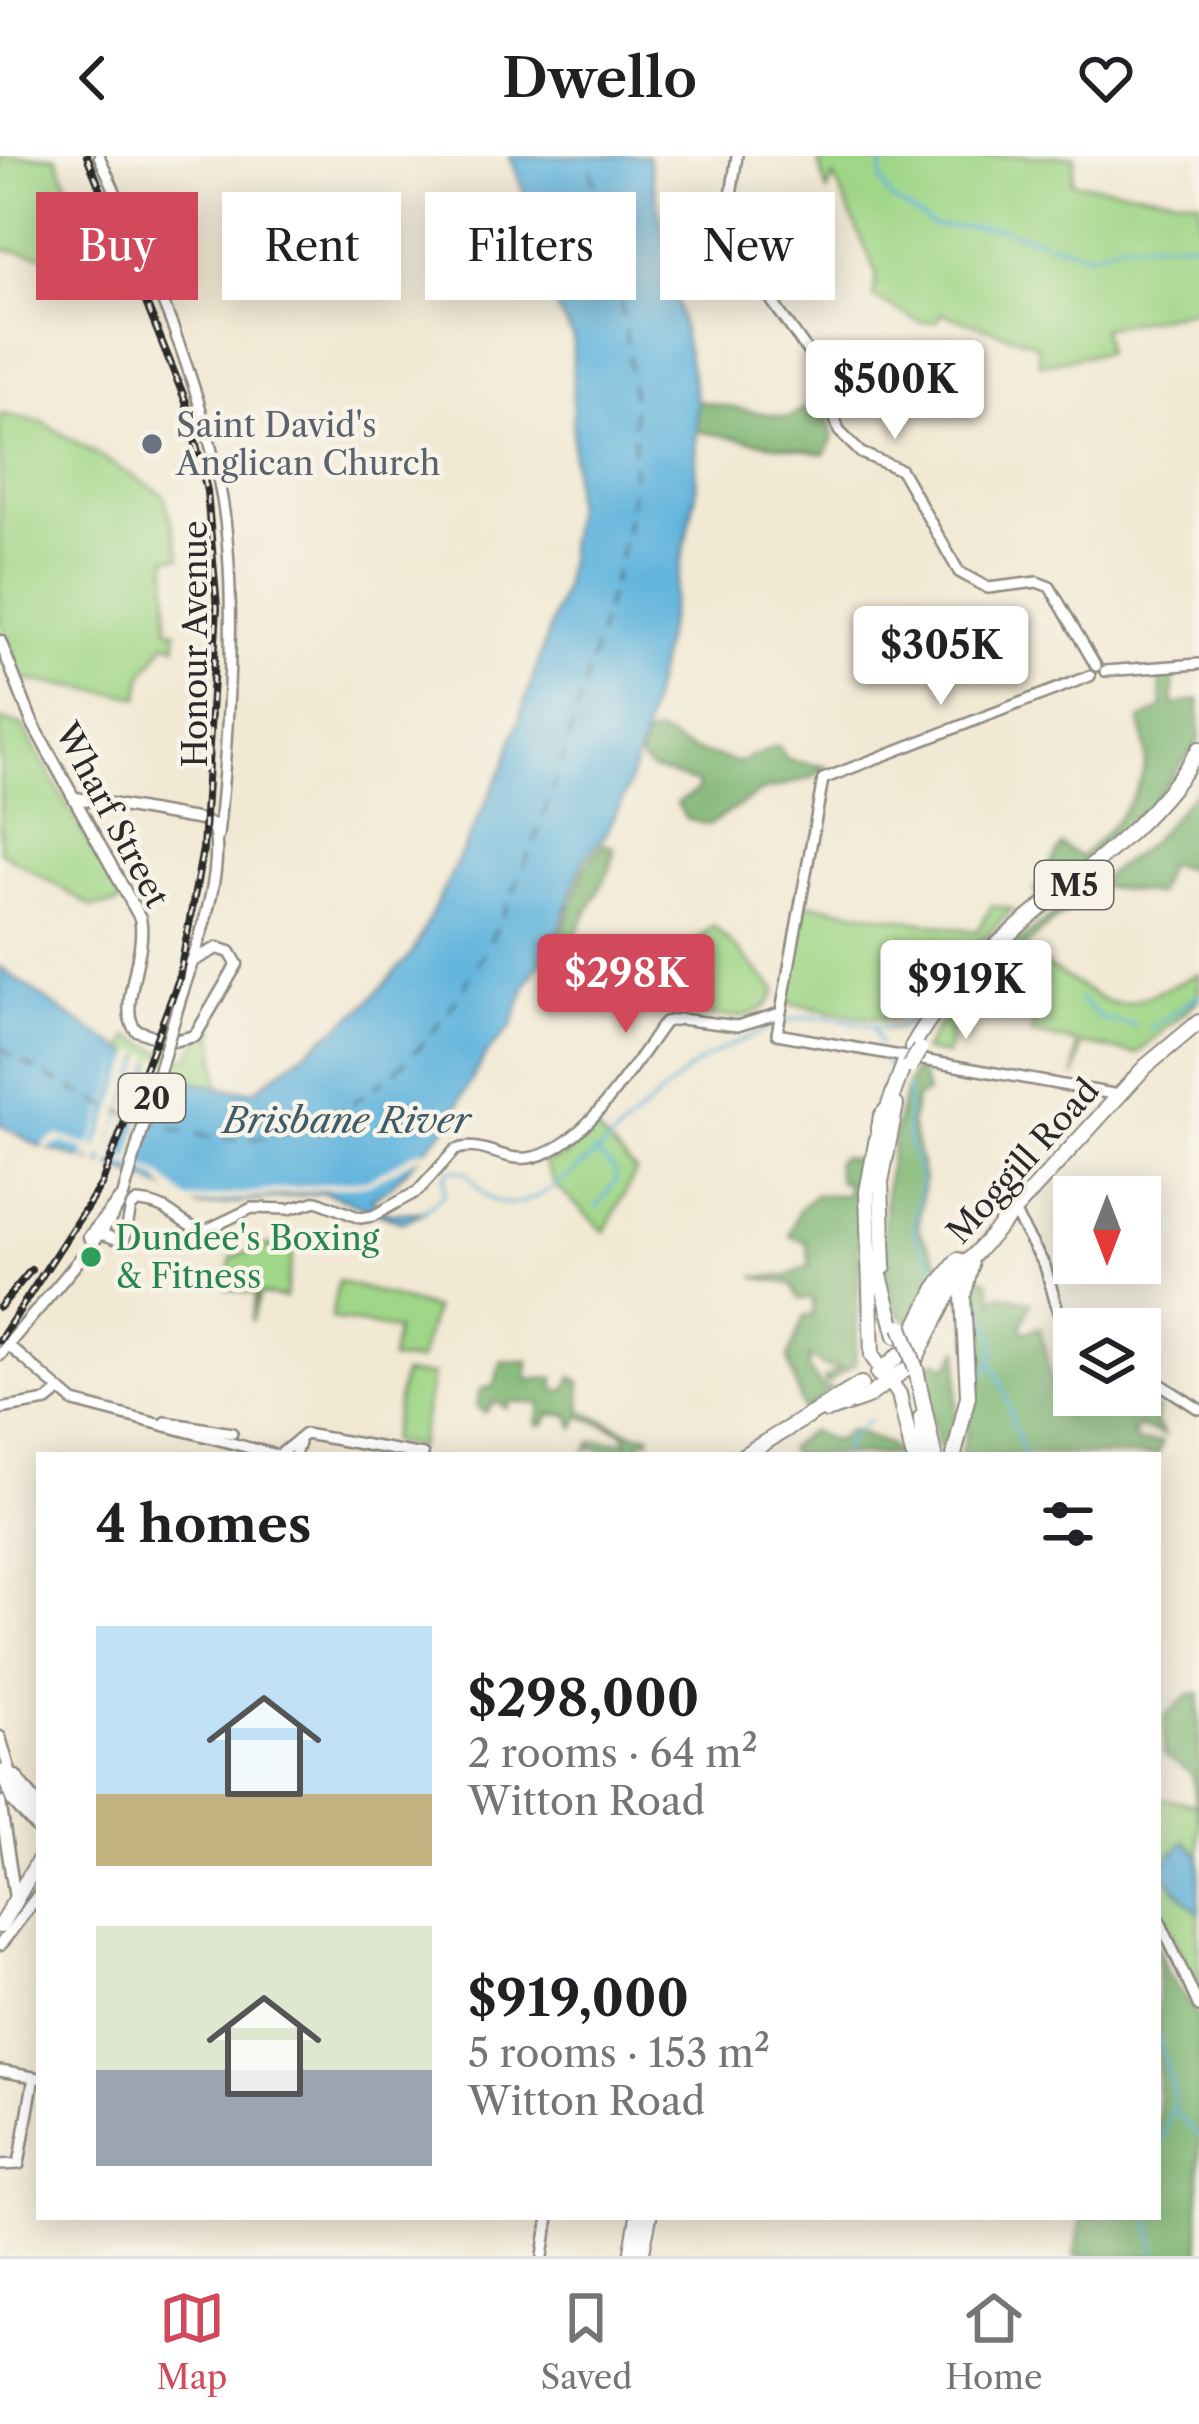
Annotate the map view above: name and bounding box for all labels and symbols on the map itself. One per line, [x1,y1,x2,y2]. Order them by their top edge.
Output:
pin: $500K [811,340,979,442]
place label: Saint David's Anglican Church [175,405,440,484]
marker: Saint David's Anglican Church [139,431,165,457]
street label: Honour Avenue [175,521,216,767]
pin: $305K [857,606,1025,708]
street label: Wharf Street [46,715,178,915]
road number: M5 [1035,861,1113,909]
pin: $298K [542,934,710,1036]
pin: $919K [882,940,1050,1042]
street label: Moggill Road [938,1070,1108,1252]
road number: 20 [119,1074,185,1122]
water label: Brisbane River [220,1098,473,1142]
north arrow [1053,1176,1161,1284]
place label: Dundee's Boxing & Fitness [115,1218,380,1297]
marker: Dundee's Boxing & Fitness [78,1244,104,1270]

